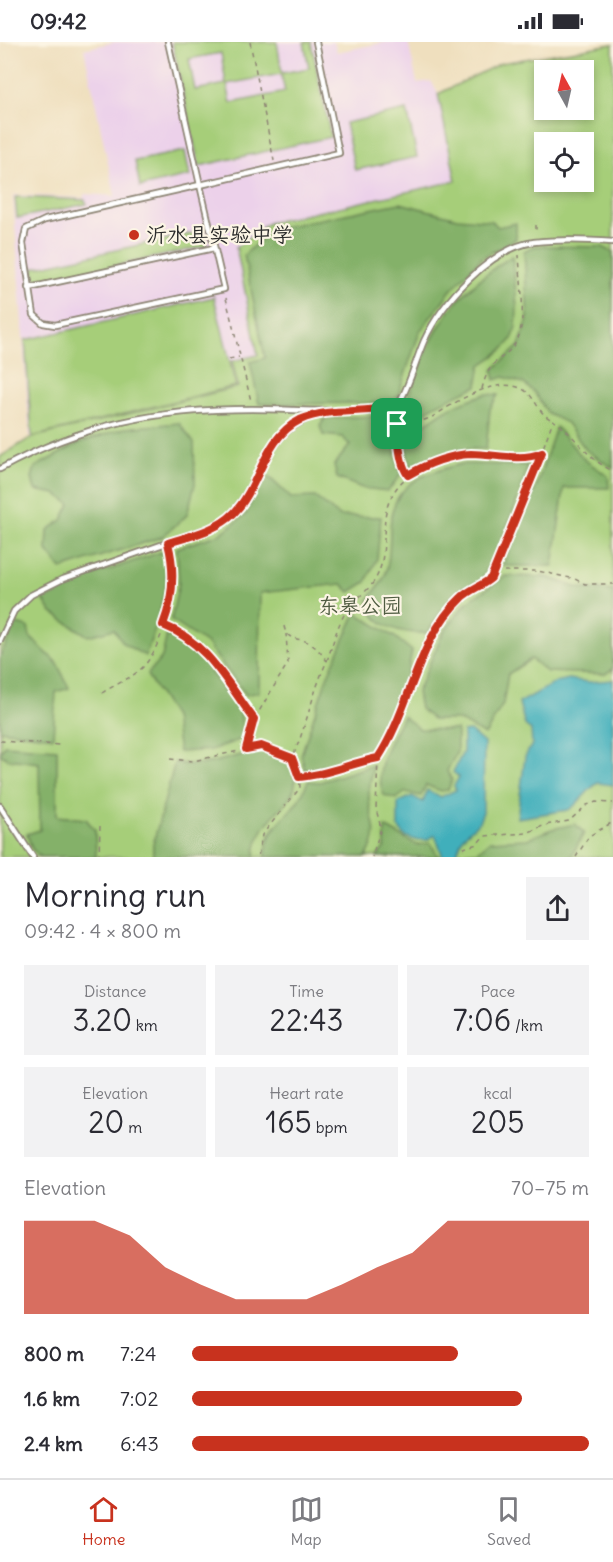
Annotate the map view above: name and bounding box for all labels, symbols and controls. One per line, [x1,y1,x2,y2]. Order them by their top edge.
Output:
text: 09:42 [30,7,87,35]
north arrow [534,60,594,120]
map controls [534,60,594,192]
button: locate [534,132,594,192]
place label: 沂水县实验中学 [146,221,293,248]
marker: 沂水县实验中学 [127,228,141,242]
pin [371,398,422,449]
icon: arrive [380,407,413,440]
park label: 东皋公园 [318,592,402,619]
text: Morning run [24,874,206,916]
button: share [526,877,589,940]
text: 09:42 · 4 × 800 m [24,918,181,943]
text: Distance [84,981,146,1001]
text: Time [289,981,324,1001]
text: Pace [480,981,515,1001]
text: 3.20 [72,1001,132,1039]
text: 22:43 [269,1001,344,1039]
text: 7:06 [453,1001,511,1039]
text: km [132,1015,158,1035]
text: /km [511,1015,543,1035]
text: Elevation [82,1083,148,1103]
text: Heart rate [269,1083,344,1103]
text: kcal [483,1083,512,1103]
text: 20 [88,1103,124,1141]
text: 165 [265,1103,312,1141]
text: 205 [471,1103,525,1141]
text: m [124,1117,142,1137]
text: bpm [312,1117,348,1137]
text: Elevation [24,1175,106,1200]
text: 70–75 m [511,1175,589,1200]
text: 800 m [24,1341,84,1366]
text: 7:24 [120,1341,157,1366]
text: 1.6 km [24,1386,80,1411]
text: 7:02 [120,1386,158,1411]
text: 2.4 km [24,1431,83,1456]
text: 6:43 [120,1431,159,1456]
tab: Home [82,1493,125,1549]
tab: Map [290,1493,323,1549]
tab: Saved [487,1493,531,1549]

